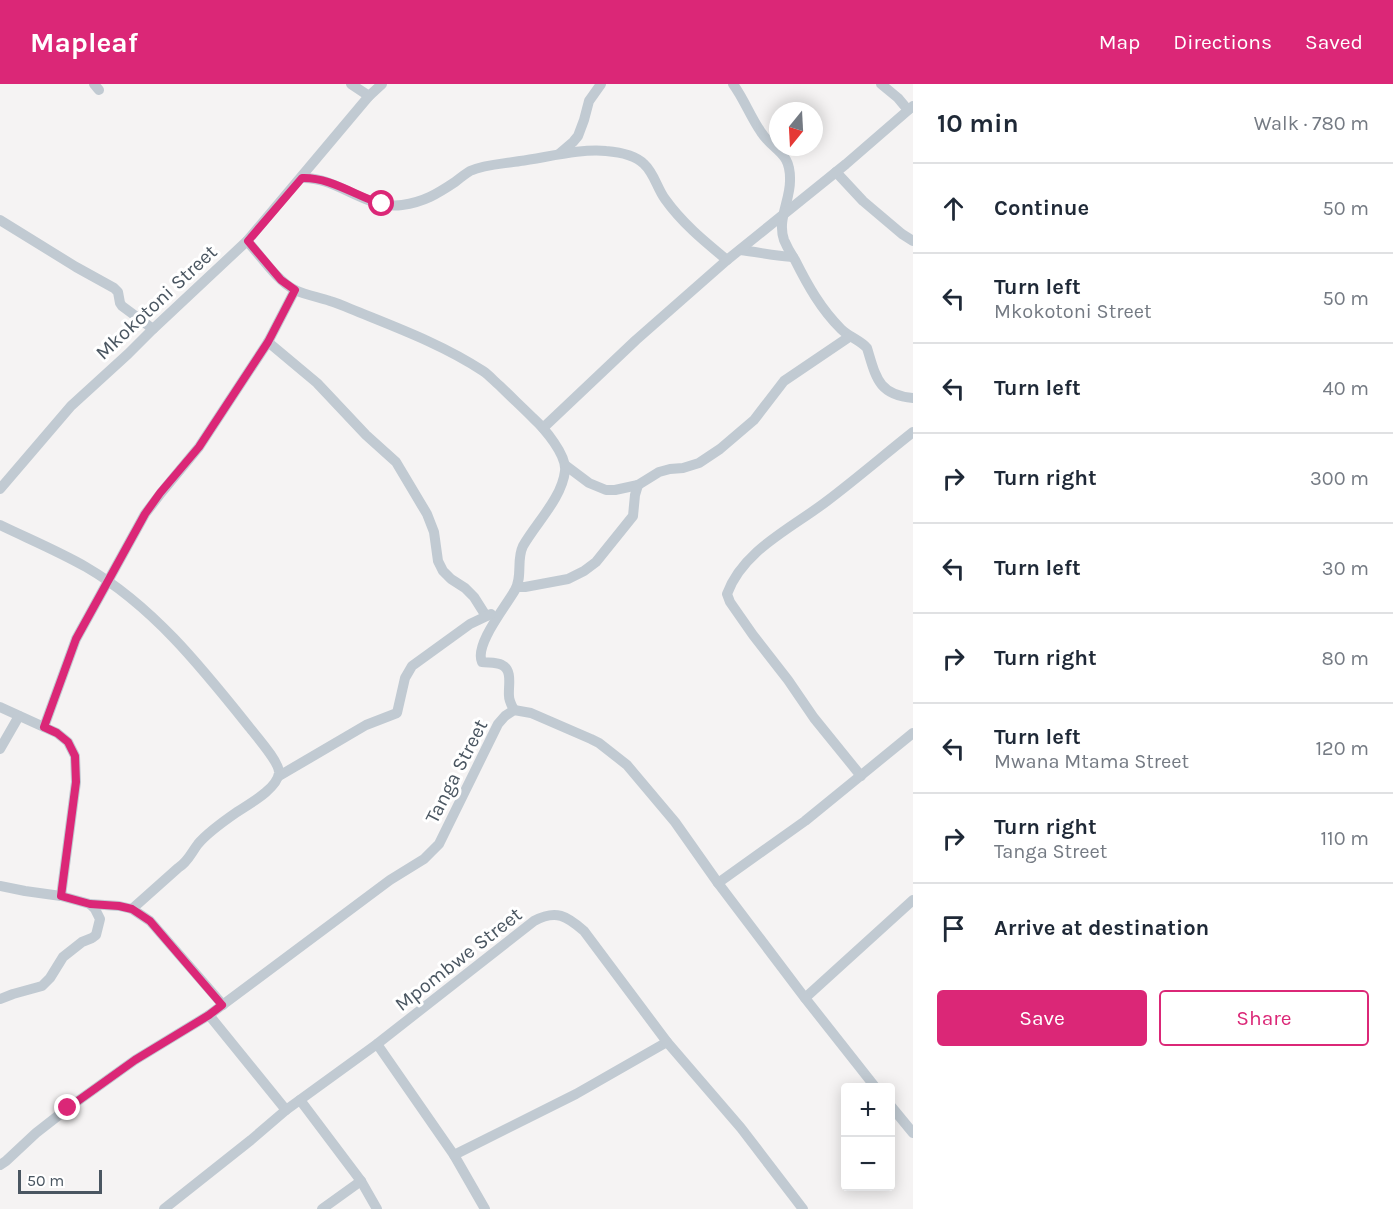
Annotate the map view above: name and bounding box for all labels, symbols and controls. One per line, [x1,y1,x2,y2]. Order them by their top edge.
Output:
text: Mapleaf [30,26,138,59]
text: Map [1099,30,1140,54]
text: Directions [1173,30,1272,54]
text: Saved [1305,30,1363,54]
north arrow [769,102,823,156]
text: 10 min [937,108,1019,139]
text: Walk · 780 m [1254,112,1369,135]
route start [368,190,394,216]
icon: ahead [937,192,970,225]
text: Continue [994,195,1089,221]
text: 50 m [1322,197,1369,220]
street label: Mkokotoni Street [91,240,222,364]
text: Turn left [994,274,1081,300]
icon: left [937,282,970,315]
text: 50 m [1322,287,1369,310]
text: Mkokotoni Street [994,300,1151,323]
icon: left [937,372,970,405]
text: Turn left [994,375,1081,401]
text: 40 m [1323,377,1369,400]
icon: right [937,462,970,495]
text: Turn right [994,465,1097,491]
text: 300 m [1310,467,1369,490]
icon: left [937,552,970,585]
text: Turn left [994,555,1081,581]
text: 30 m [1322,557,1369,580]
icon: right [937,642,970,675]
text: Turn right [994,645,1097,671]
text: 80 m [1321,647,1369,670]
street label: Tanga Street [420,715,493,827]
text: Turn left [994,724,1081,750]
icon: left [937,732,970,765]
text: 120 m [1315,737,1369,760]
text: Mwana Mtama Street [994,750,1189,773]
text: Turn right [994,814,1097,840]
icon: right [937,822,970,855]
text: 110 m [1320,827,1369,850]
text: Tanga Street [994,840,1107,863]
street label: Mpombwe Street [390,902,527,1016]
icon: arrive [937,912,970,945]
text: Arrive at destination [994,915,1209,941]
button: Save [937,990,1147,1046]
button: Share [1159,990,1369,1046]
map controls [841,1083,895,1191]
button: + [841,1083,895,1137]
route end [54,1094,80,1120]
button: − [841,1137,895,1191]
scale bar [18,1167,102,1194]
text: 50 m [27,1171,64,1190]

